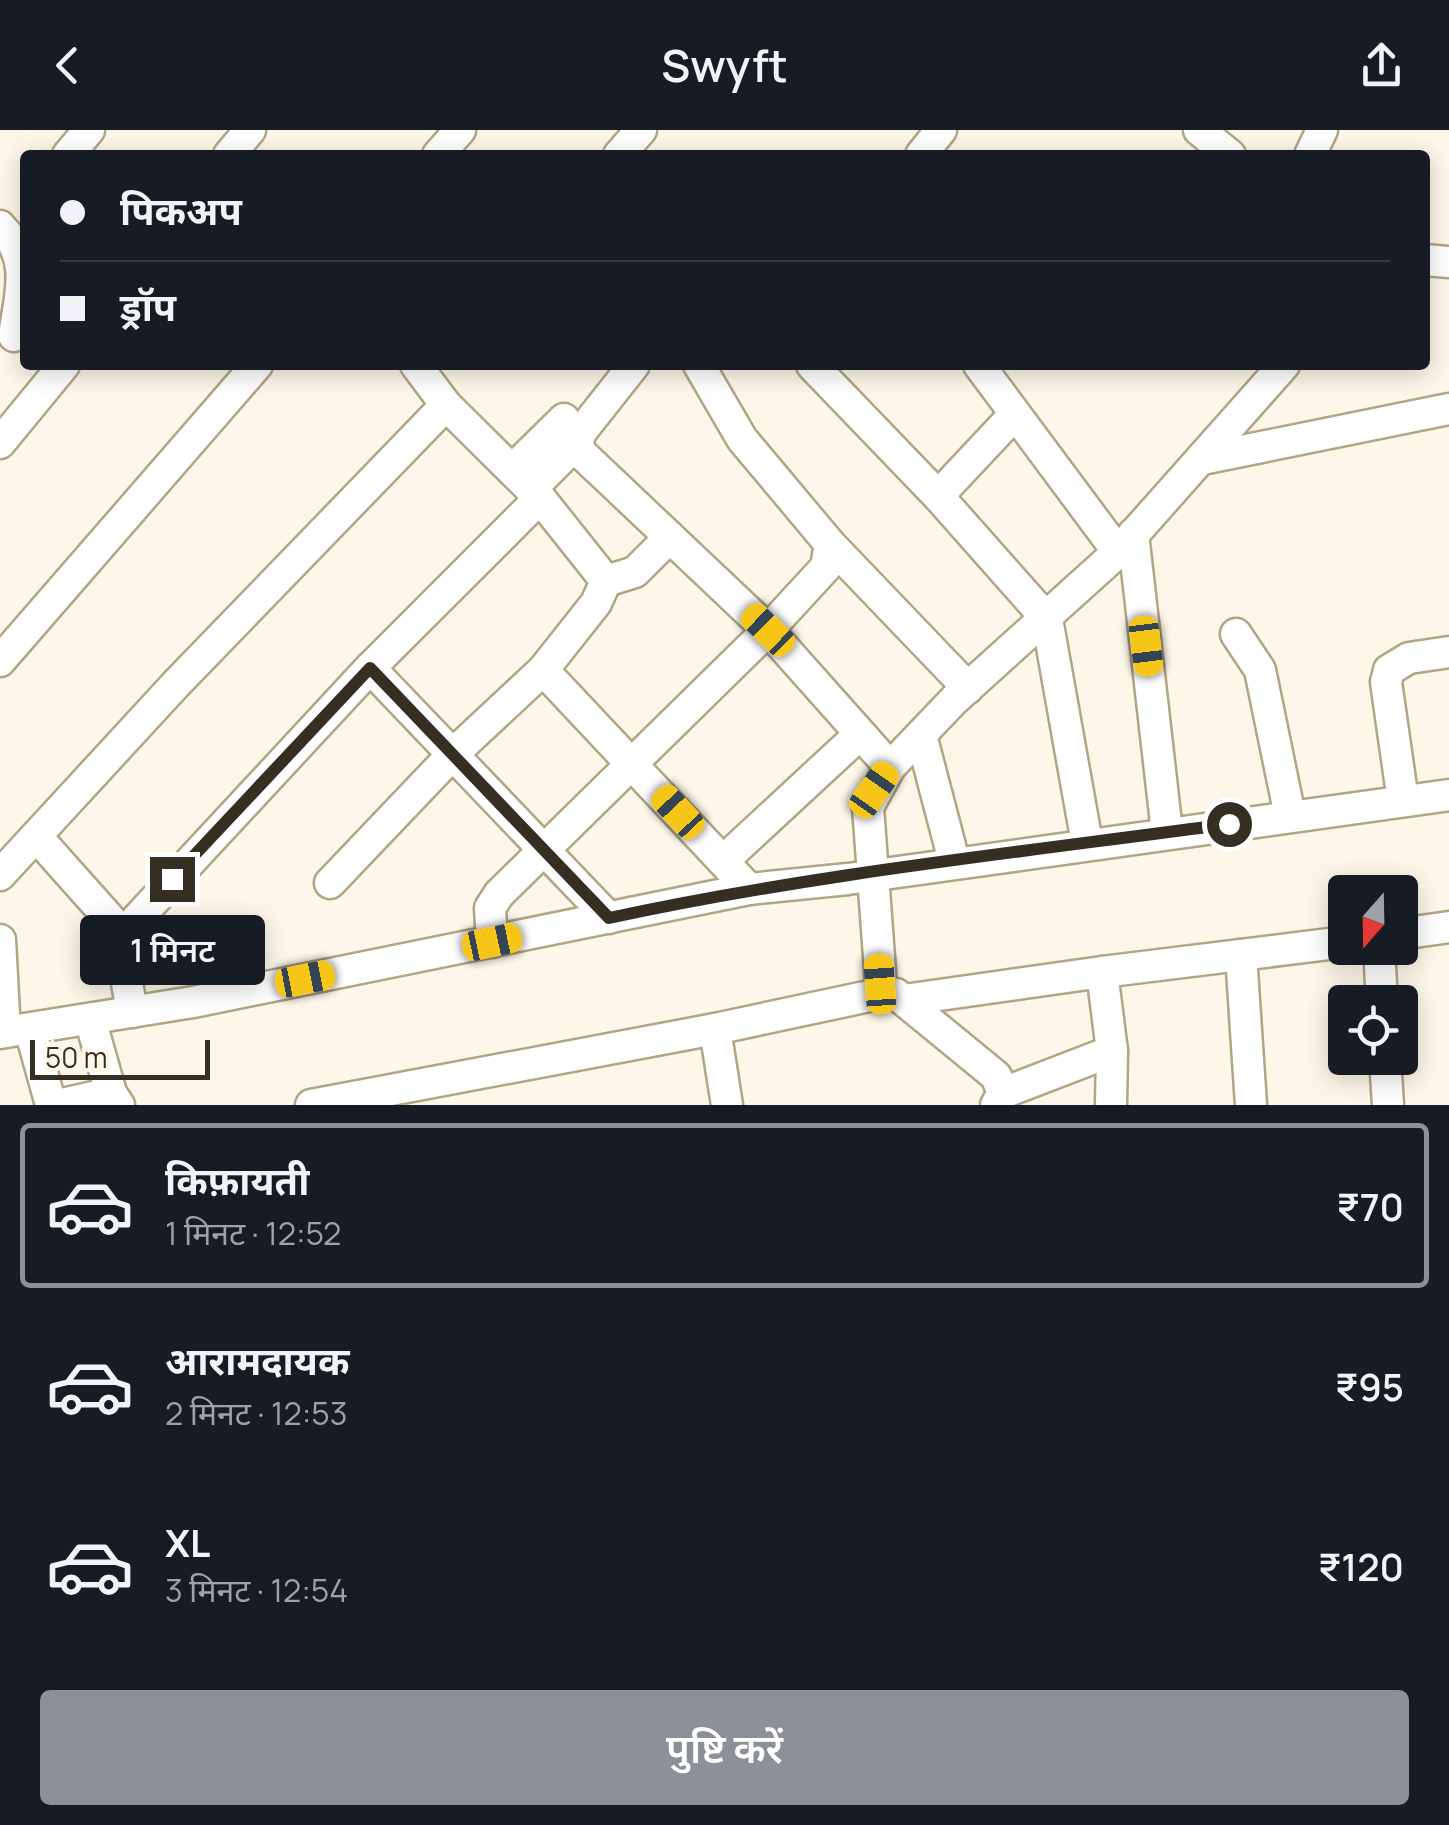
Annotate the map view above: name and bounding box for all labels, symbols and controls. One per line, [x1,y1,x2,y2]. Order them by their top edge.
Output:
text: Swyft [661,34,788,96]
icon: back [40,38,95,93]
icon: share [1354,38,1409,93]
text: पिकअप [120,184,242,236]
text: ड्रॉप [120,280,176,332]
car [736,598,800,662]
car [1127,614,1165,678]
car [845,757,903,823]
car [647,780,709,844]
route start [1207,802,1252,847]
route end [150,857,195,902]
north arrow [1328,875,1418,965]
map controls [1328,875,1418,1075]
callout: 1 मिनट [80,914,264,984]
car [460,921,524,963]
text: 1 मिनट [130,928,215,972]
car [863,953,897,1015]
car [273,959,337,999]
button: locate [1328,985,1418,1075]
scale bar [30,1035,210,1080]
text: 50 m [45,1038,108,1076]
text: किफ़ायती [165,1154,309,1206]
icon: car [45,1161,135,1251]
text: ₹70 [1336,1180,1404,1232]
text: 1 मिनट · 12:52 [165,1211,341,1255]
text: आरामदायक [165,1334,349,1386]
icon: car [45,1341,135,1431]
text: ₹95 [1335,1360,1404,1412]
text: 2 मिनट · 12:53 [165,1391,347,1435]
text: XL [165,1516,210,1568]
icon: car [45,1521,135,1611]
text: ₹120 [1318,1540,1404,1592]
text: 3 मिनट · 12:54 [165,1568,348,1612]
button: पुष्टि करें [40,1690,1409,1805]

